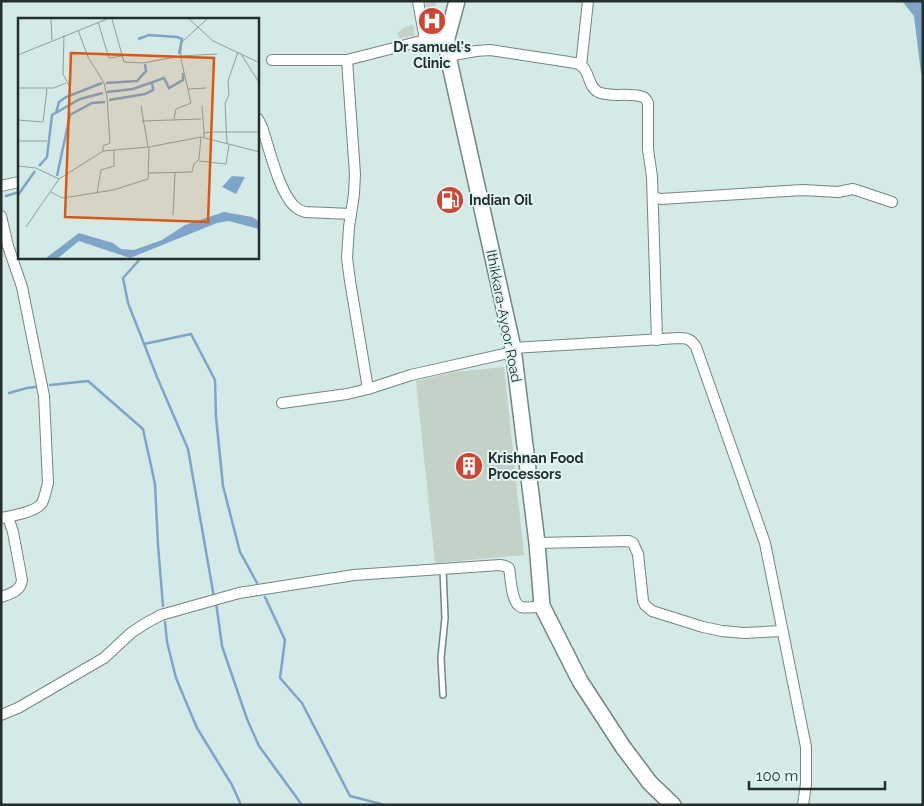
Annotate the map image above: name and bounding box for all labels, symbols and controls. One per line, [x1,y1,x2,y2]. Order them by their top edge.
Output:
hospital icon: Dr samuel's Clinic [417,6,447,36]
inset map [18,18,259,259]
place label: Dr samuel's Clinic [393,39,471,71]
fuel station icon: Indian Oil [435,185,465,215]
place label: Indian Oil [469,192,533,208]
street label: Ithikkara-Ayoor Road [483,248,525,384]
place label: Krishnan Food Processors [488,450,584,482]
building icon: Krishnan Food Processors [454,451,484,481]
scale bar [749,758,885,790]
text: 100 m [756,767,798,785]

